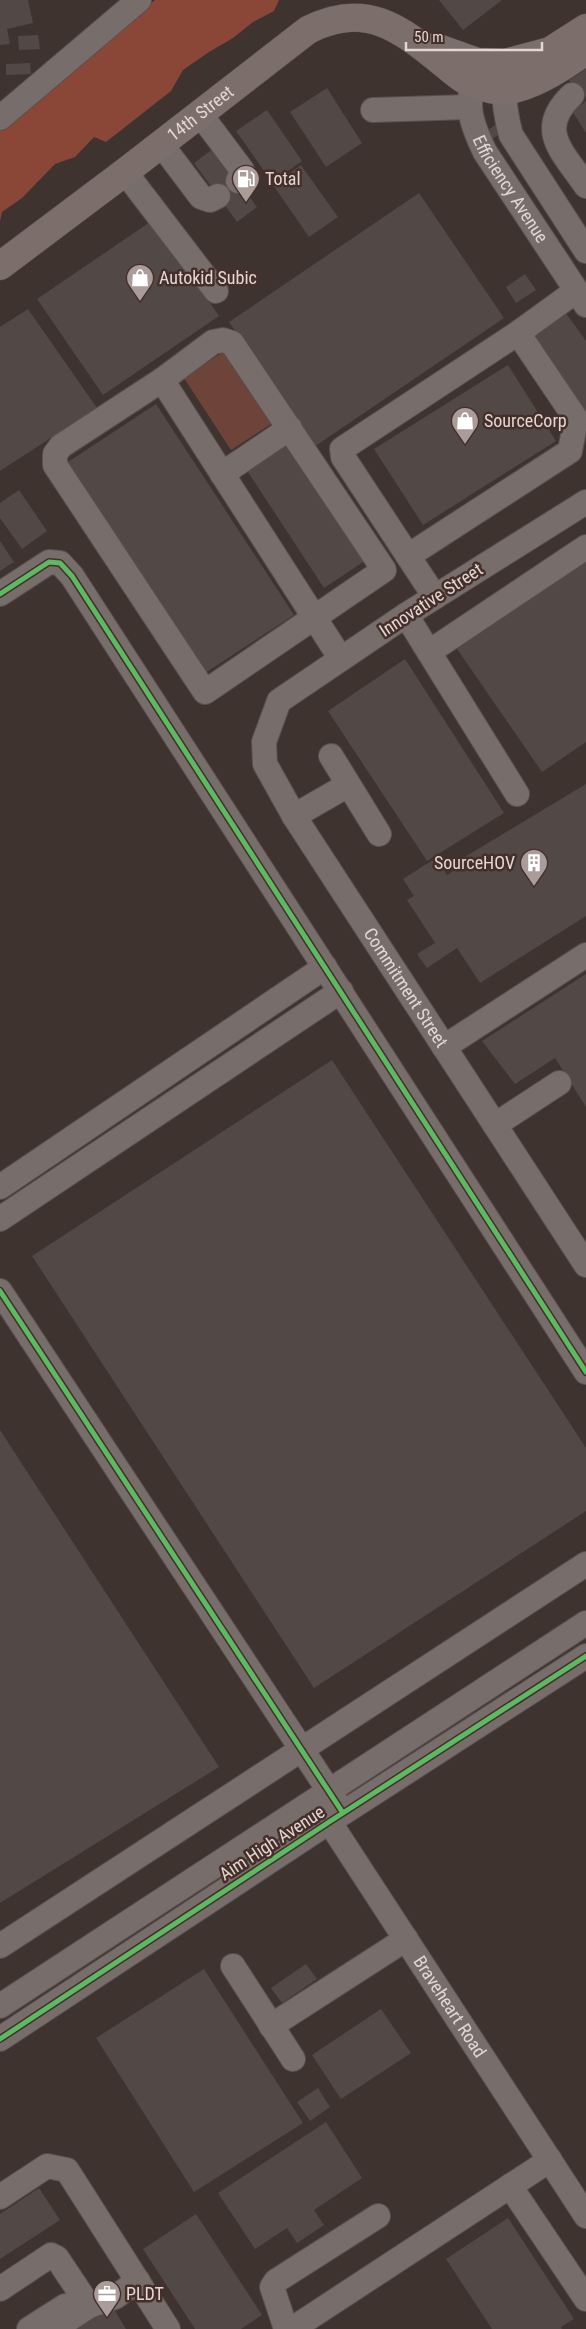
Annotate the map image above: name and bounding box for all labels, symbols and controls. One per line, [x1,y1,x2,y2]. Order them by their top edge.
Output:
scale bar [406,20,542,52]
text: 50 m [414,28,444,46]
street label: 14th Street [163,81,238,145]
street label: Efficiency Avenue [469,132,553,246]
fuel station icon: Total [231,164,261,203]
place label: Total [265,168,301,189]
shop icon: Autokid Subic [125,263,155,302]
place label: Autokid Subic [159,267,257,288]
shop icon: SourceCorp [450,406,480,445]
place label: SourceCorp [484,410,567,431]
street label: Innovative Street [375,558,486,641]
building icon: SourceHOV [519,848,549,887]
place label: SourceHOV [434,852,515,873]
street label: Commitment Street [360,924,453,1051]
street label: Aim High Avenue [215,1801,328,1884]
street label: Braveheart Road [410,1952,491,2061]
office icon: PLDT [92,2279,122,2318]
place label: PLDT [126,2283,164,2304]

